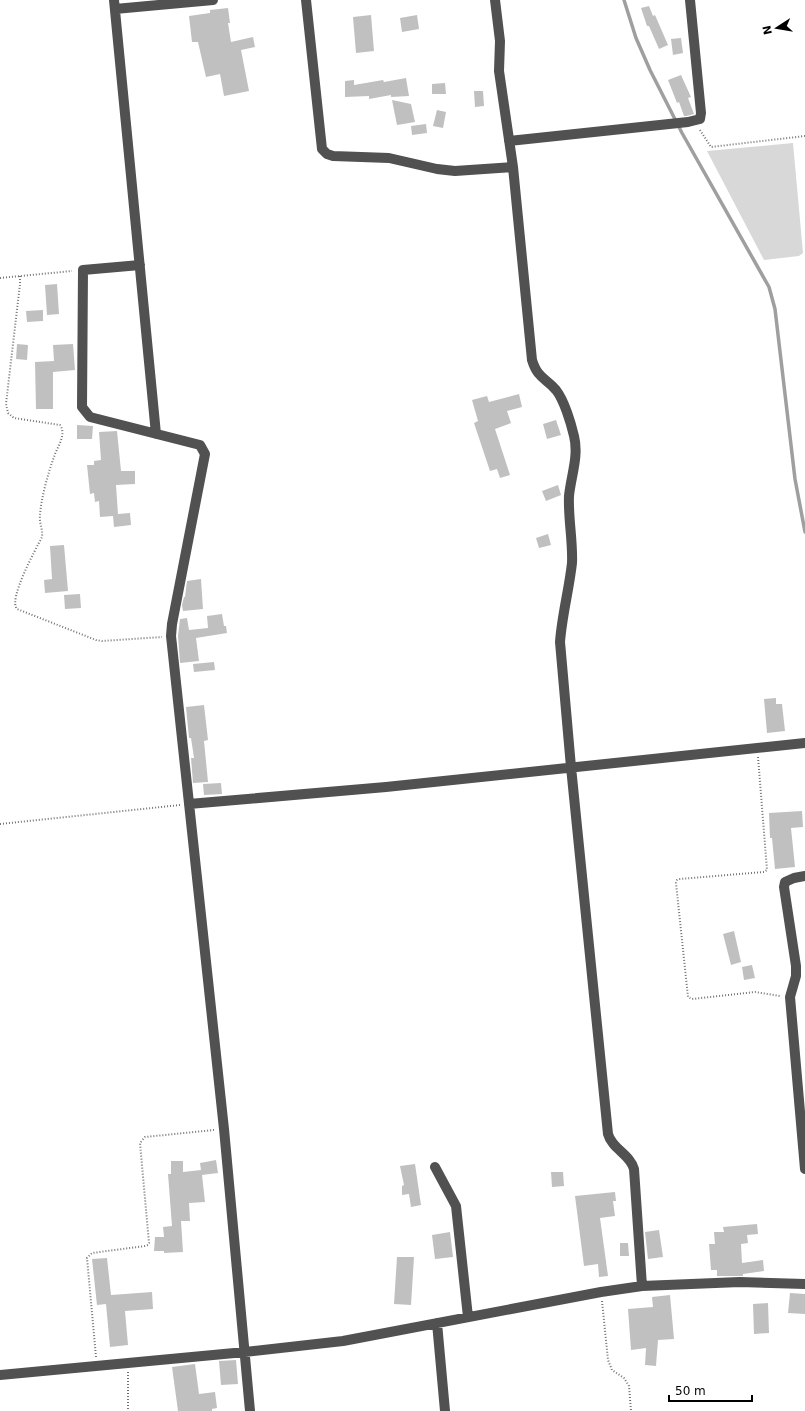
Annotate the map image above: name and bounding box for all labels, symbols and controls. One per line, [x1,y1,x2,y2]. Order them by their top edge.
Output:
north arrow [757,8,797,48]
text: N [760,24,775,36]
scale bar [669,1377,752,1403]
text: 50 m [675,1384,706,1398]

